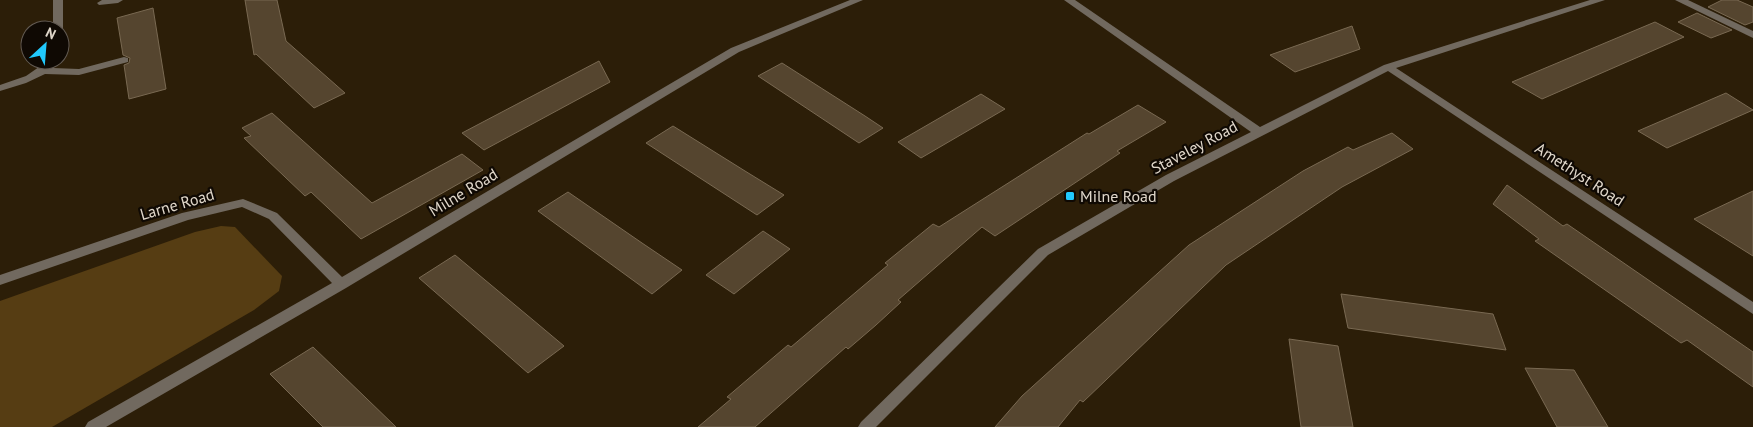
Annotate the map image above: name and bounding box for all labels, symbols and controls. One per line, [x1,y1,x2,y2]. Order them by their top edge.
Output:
north arrow [20,20,70,70]
text: N [43,23,59,43]
street label: Staveley Road [1147,116,1241,178]
street label: Amethyst Road [1532,138,1628,210]
street label: Milne Road [425,164,501,220]
street label: Larne Road [138,184,216,224]
place label: Milne Road [1080,186,1157,206]
marker: Milne Road [1064,190,1076,202]

